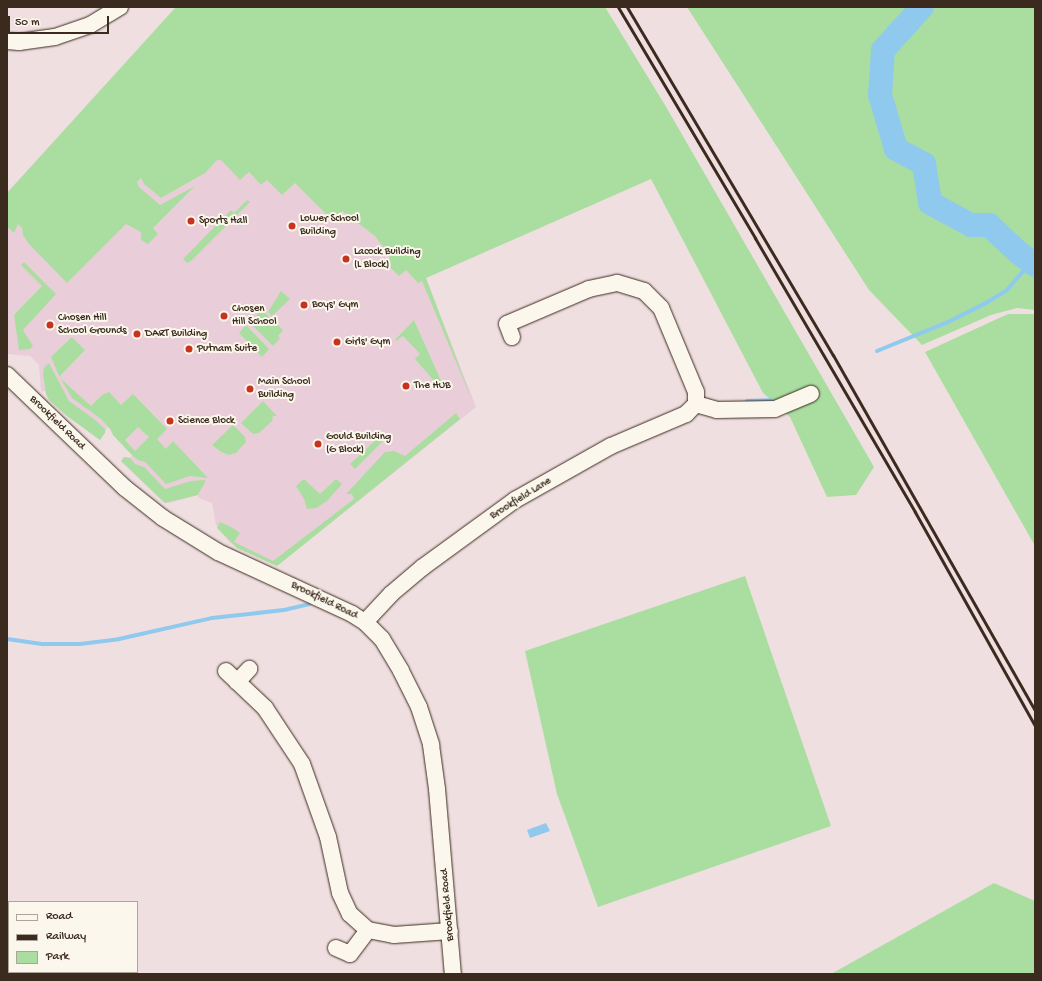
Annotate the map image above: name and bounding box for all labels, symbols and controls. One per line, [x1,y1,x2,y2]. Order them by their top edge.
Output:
scale bar [10,8,111,34]
text: 50 m [15,16,40,30]
place label: Lower School Building [300,213,359,239]
place label: Sports Hall [199,214,247,228]
marker: Sports Hall [186,216,196,226]
marker: Lower School Building [287,221,297,231]
place label: Lacock Building (L Block) [354,246,421,272]
marker: Lacock Building (L Block) [341,254,351,264]
place label: Boys' Gym [312,298,358,312]
marker: Boys' Gym [299,300,309,310]
place label: Chosen Hill School [232,303,277,329]
marker: Chosen Hill School [219,311,229,321]
place label: Chosen Hill School Grounds [58,312,127,338]
marker: Chosen Hill School Grounds [45,320,55,330]
place label: DART Building [145,327,207,341]
marker: DART Building [132,329,142,339]
place label: Girls' Gym [345,335,390,349]
marker: Girls' Gym [332,337,342,347]
place label: Putnam Suite [197,342,257,356]
marker: Putnam Suite [184,344,194,354]
place label: Main School Building [258,376,311,402]
place label: The HUB [414,379,451,393]
marker: The HUB [401,381,411,391]
marker: Main School Building [245,384,255,394]
street label: Brookfield Road [26,393,88,453]
place label: Science Block [178,414,235,428]
marker: Science Block [165,416,175,426]
place label: Gould Building (G Block) [326,431,391,457]
marker: Gould Building (G Block) [313,439,323,449]
street label: Brookfield Lane [488,475,554,523]
street label: Brookfield Road [288,579,360,623]
street label: Brookfield Road [438,868,458,942]
legend [8,901,138,973]
text: Road [46,910,72,924]
text: Railway [46,930,86,944]
text: Park [46,950,69,964]

